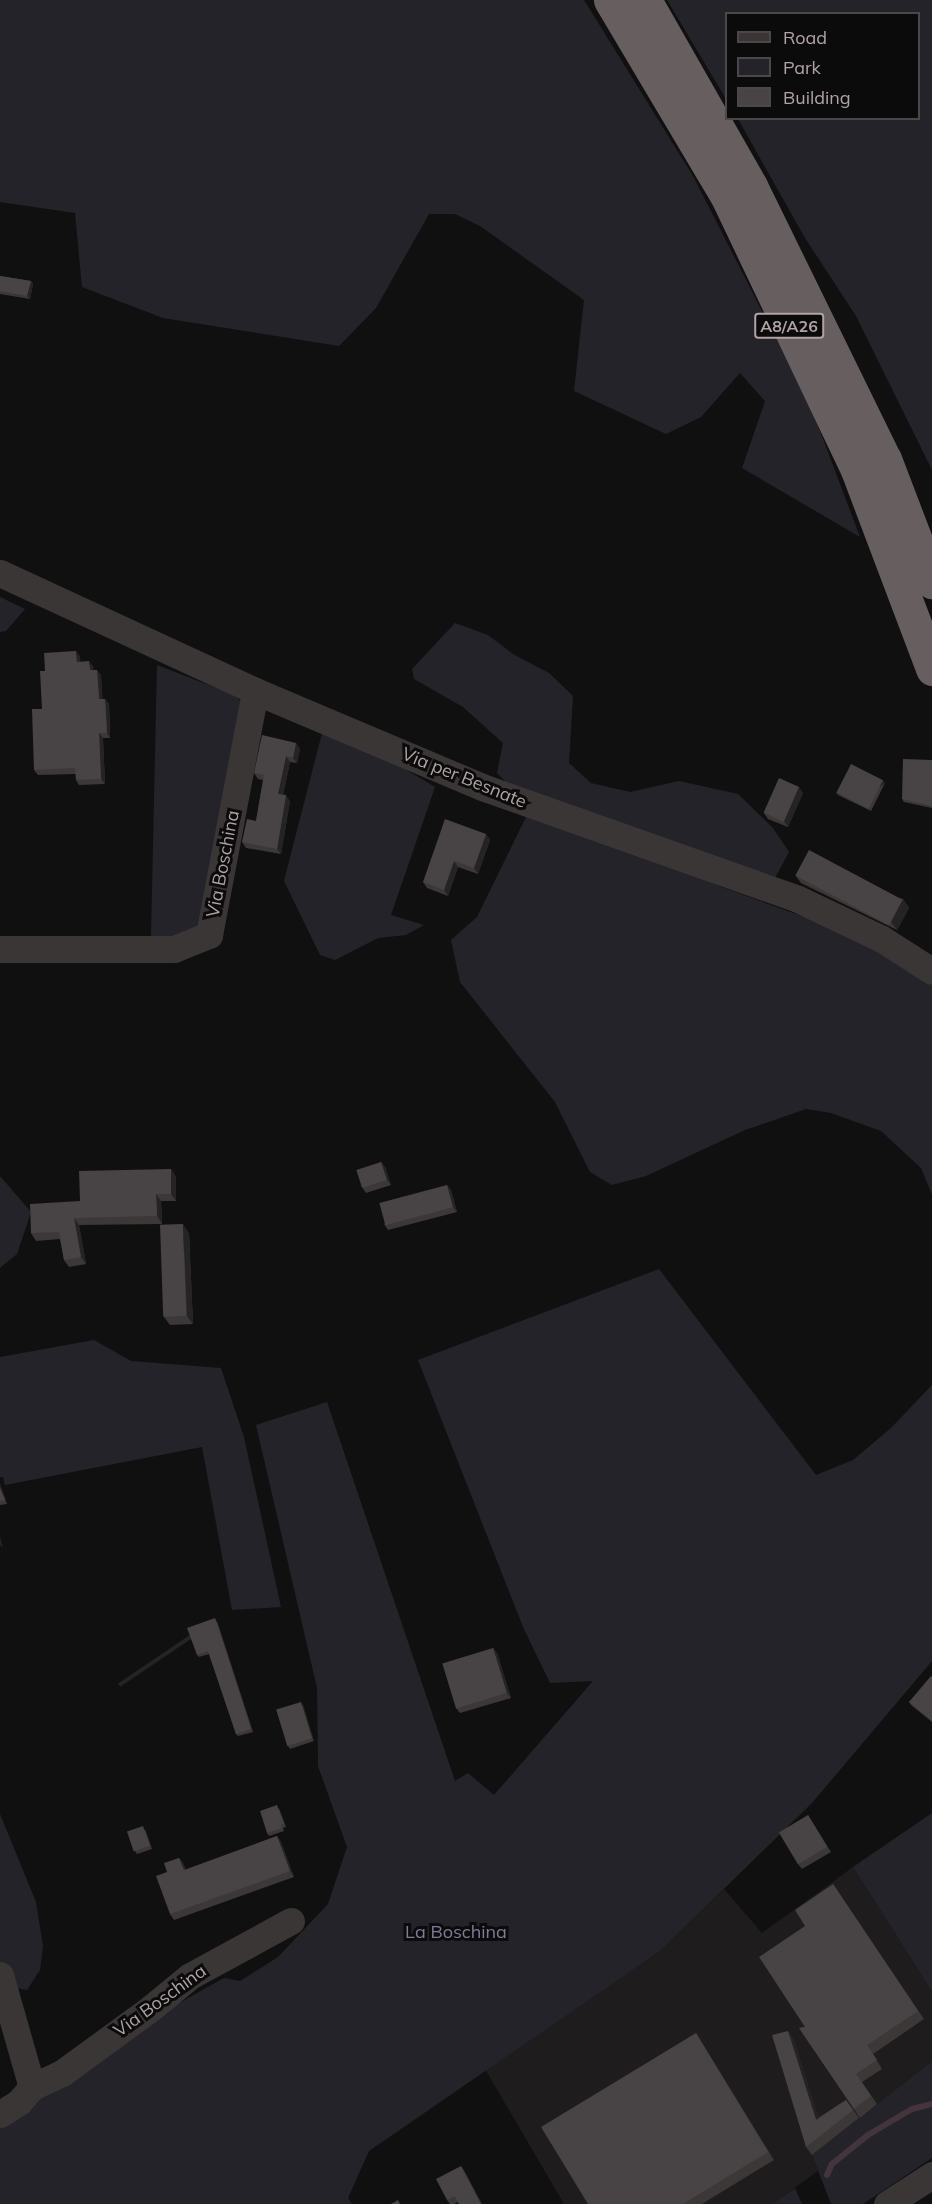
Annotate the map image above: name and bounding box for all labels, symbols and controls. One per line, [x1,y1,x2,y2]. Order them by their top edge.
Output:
legend [725,12,920,120]
text: Road [783,26,827,49]
text: Park [783,56,821,79]
text: Building [783,86,851,109]
road number: A8/A26 [753,313,825,339]
street label: Via per Besnate [399,743,529,813]
street label: Via Boschina [202,808,244,920]
park label: La Boschina [405,1921,507,1943]
street label: Via Boschina [110,1960,210,2042]

